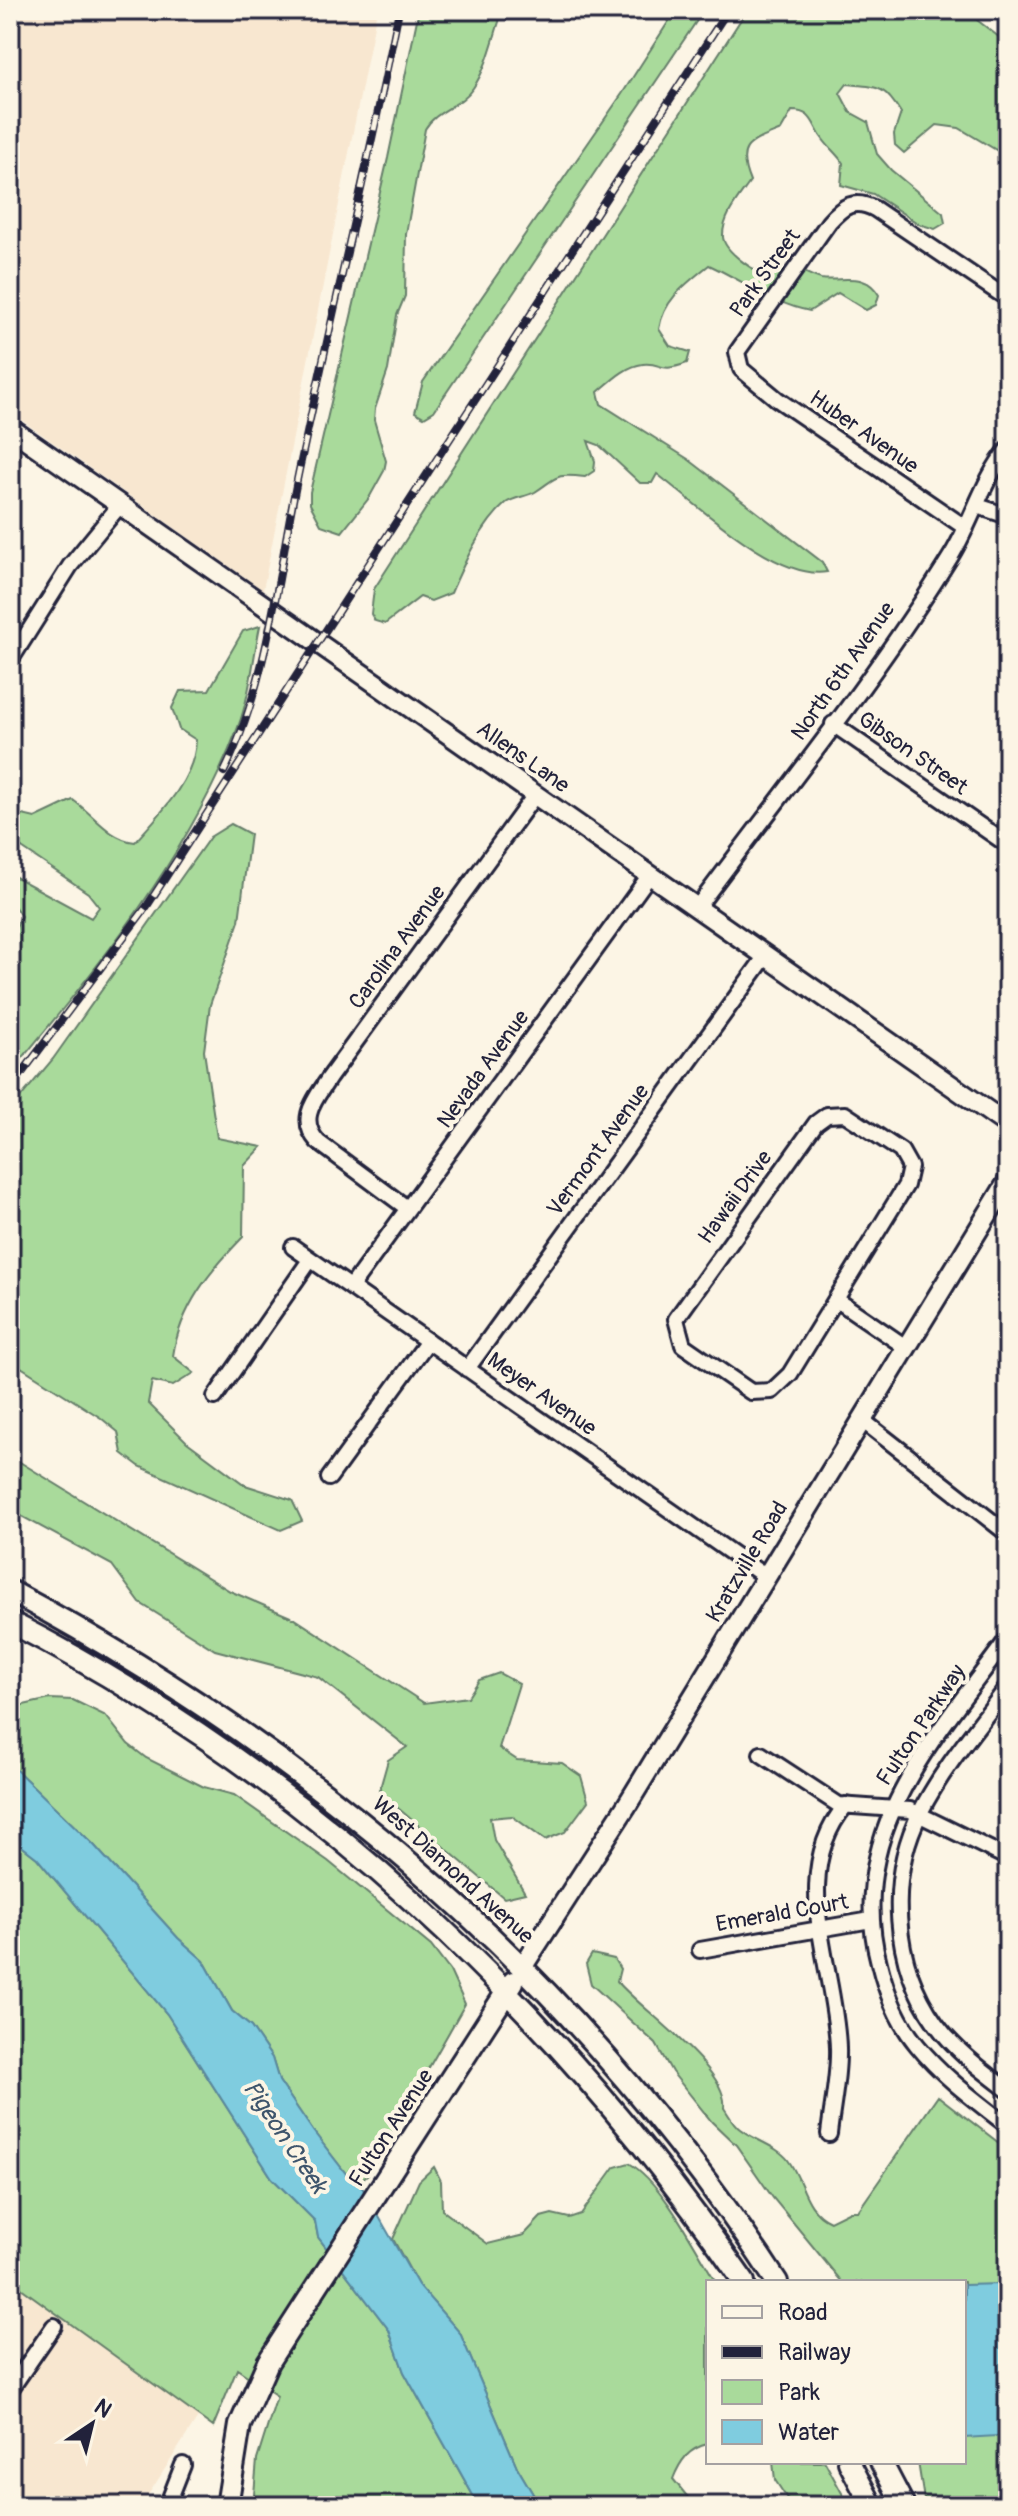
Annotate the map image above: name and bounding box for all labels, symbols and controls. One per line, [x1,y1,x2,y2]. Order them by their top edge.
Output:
street label: Park Street [723,223,807,323]
street label: Huber Avenue [804,384,924,480]
street label: North 6th Avenue [785,596,901,746]
street label: Gibson Street [853,705,973,801]
street label: Allens Lane [471,715,575,799]
street label: Carolina Avenue [342,879,452,1015]
street label: Nevada Avenue [431,1004,535,1134]
street label: Vermont Avenue [541,1078,655,1222]
street label: Hawaii Drive [692,1145,778,1249]
street label: Meyer Avenue [482,1346,602,1442]
street label: Kratzville Road [700,1496,794,1628]
street label: Fulton Parkway [870,1659,972,1791]
street label: West Diamond Avenue [366,1790,540,1950]
street label: Emerald Court [714,1888,850,1938]
street label: Fulton Avenue [343,2064,440,2192]
water label: Pigeon Creek [237,2075,334,2200]
legend [706,2280,966,2464]
text: Road [778,2298,828,2327]
text: Railway [778,2338,851,2367]
text: Park [778,2378,820,2407]
north arrow [52,2384,132,2464]
text: N [89,2393,117,2424]
text: Water [778,2418,839,2447]

